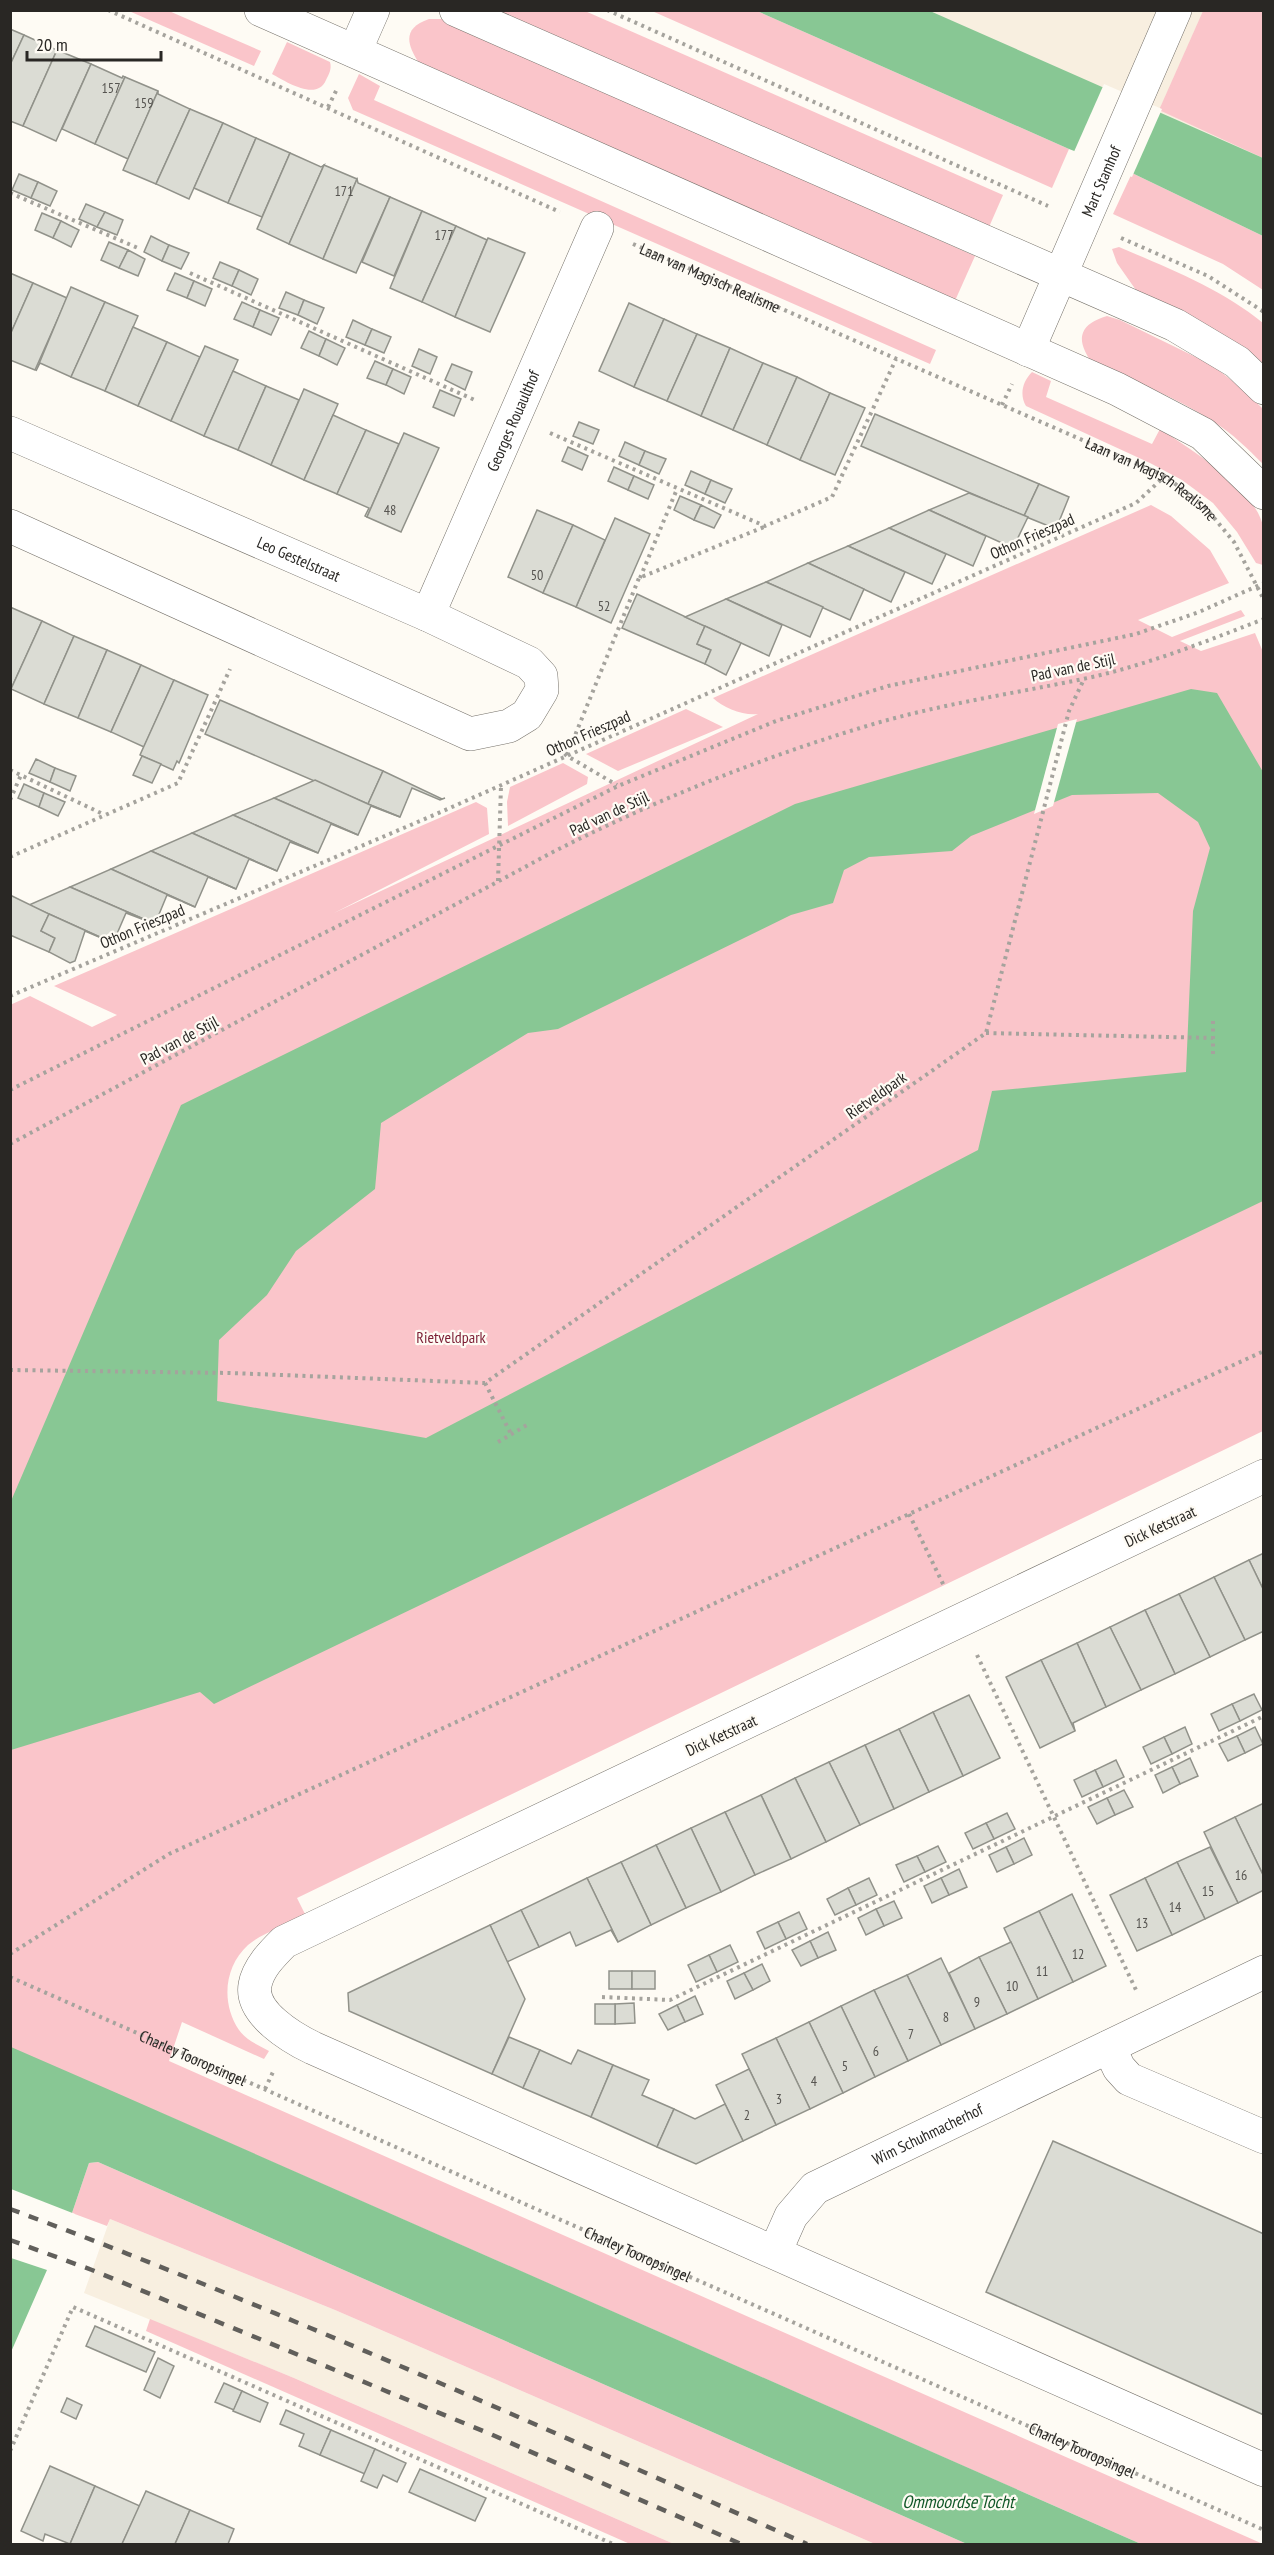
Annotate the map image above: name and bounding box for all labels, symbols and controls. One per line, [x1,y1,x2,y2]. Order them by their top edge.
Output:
scale bar [27,24,160,62]
text: 20 m [36,33,68,56]
house number: 157 [102,79,120,97]
house number: 159 [135,94,153,112]
street label: Mart Stamhof [1077,142,1125,220]
house number: 171 [335,182,353,200]
house number: 177 [435,226,453,244]
street label: Laan van Magisch Realisme [637,238,783,317]
street label: Georges Rouaulthof [482,366,544,474]
street label: Laan van Magisch Realisme [1082,433,1222,525]
house number: 48 [384,501,396,519]
street label: Othon Frieszpad [987,509,1077,563]
street label: Leo Gestelstraat [254,532,344,586]
house number: 50 [531,566,543,584]
house number: 52 [598,597,610,615]
street label: Pad van de Stijl [1029,648,1117,686]
street label: Othon Frieszpad [543,706,633,760]
street label: Pad van de Stijl [566,786,652,840]
street label: Othon Frieszpad [97,899,187,953]
street label: Pad van de Stijl [137,1011,222,1069]
street label: Rietveldpark [842,1066,911,1123]
park label: Rietveldpark [416,1327,487,1347]
street label: Dick Ketstraat [1121,1501,1199,1551]
street label: Dick Ketstraat [682,1710,760,1760]
house number: 16 [1235,1866,1247,1884]
house number: 15 [1202,1882,1214,1900]
house number: 14 [1169,1898,1182,1916]
house number: 13 [1136,1914,1148,1932]
house number: 12 [1072,1945,1084,1963]
house number: 11 [1036,1962,1048,1980]
house number: 10 [1006,1977,1018,1995]
house number: 9 [974,1993,980,2011]
house number: 8 [943,2008,949,2026]
street label: Charley Tooropsingel [137,2025,250,2090]
house number: 7 [908,2025,914,2043]
house number: 6 [873,2042,879,2060]
house number: 5 [842,2057,848,2075]
house number: 4 [811,2072,818,2090]
house number: 3 [776,2090,782,2108]
street label: Wim Schuhmacherhof [869,2098,987,2169]
house number: 2 [744,2106,750,2124]
street label: Charley Tooropsingel [581,2222,694,2286]
street label: Charley Tooropsingel [1026,2418,1139,2482]
water label: Ommoordse Tocht [902,2490,1016,2513]

